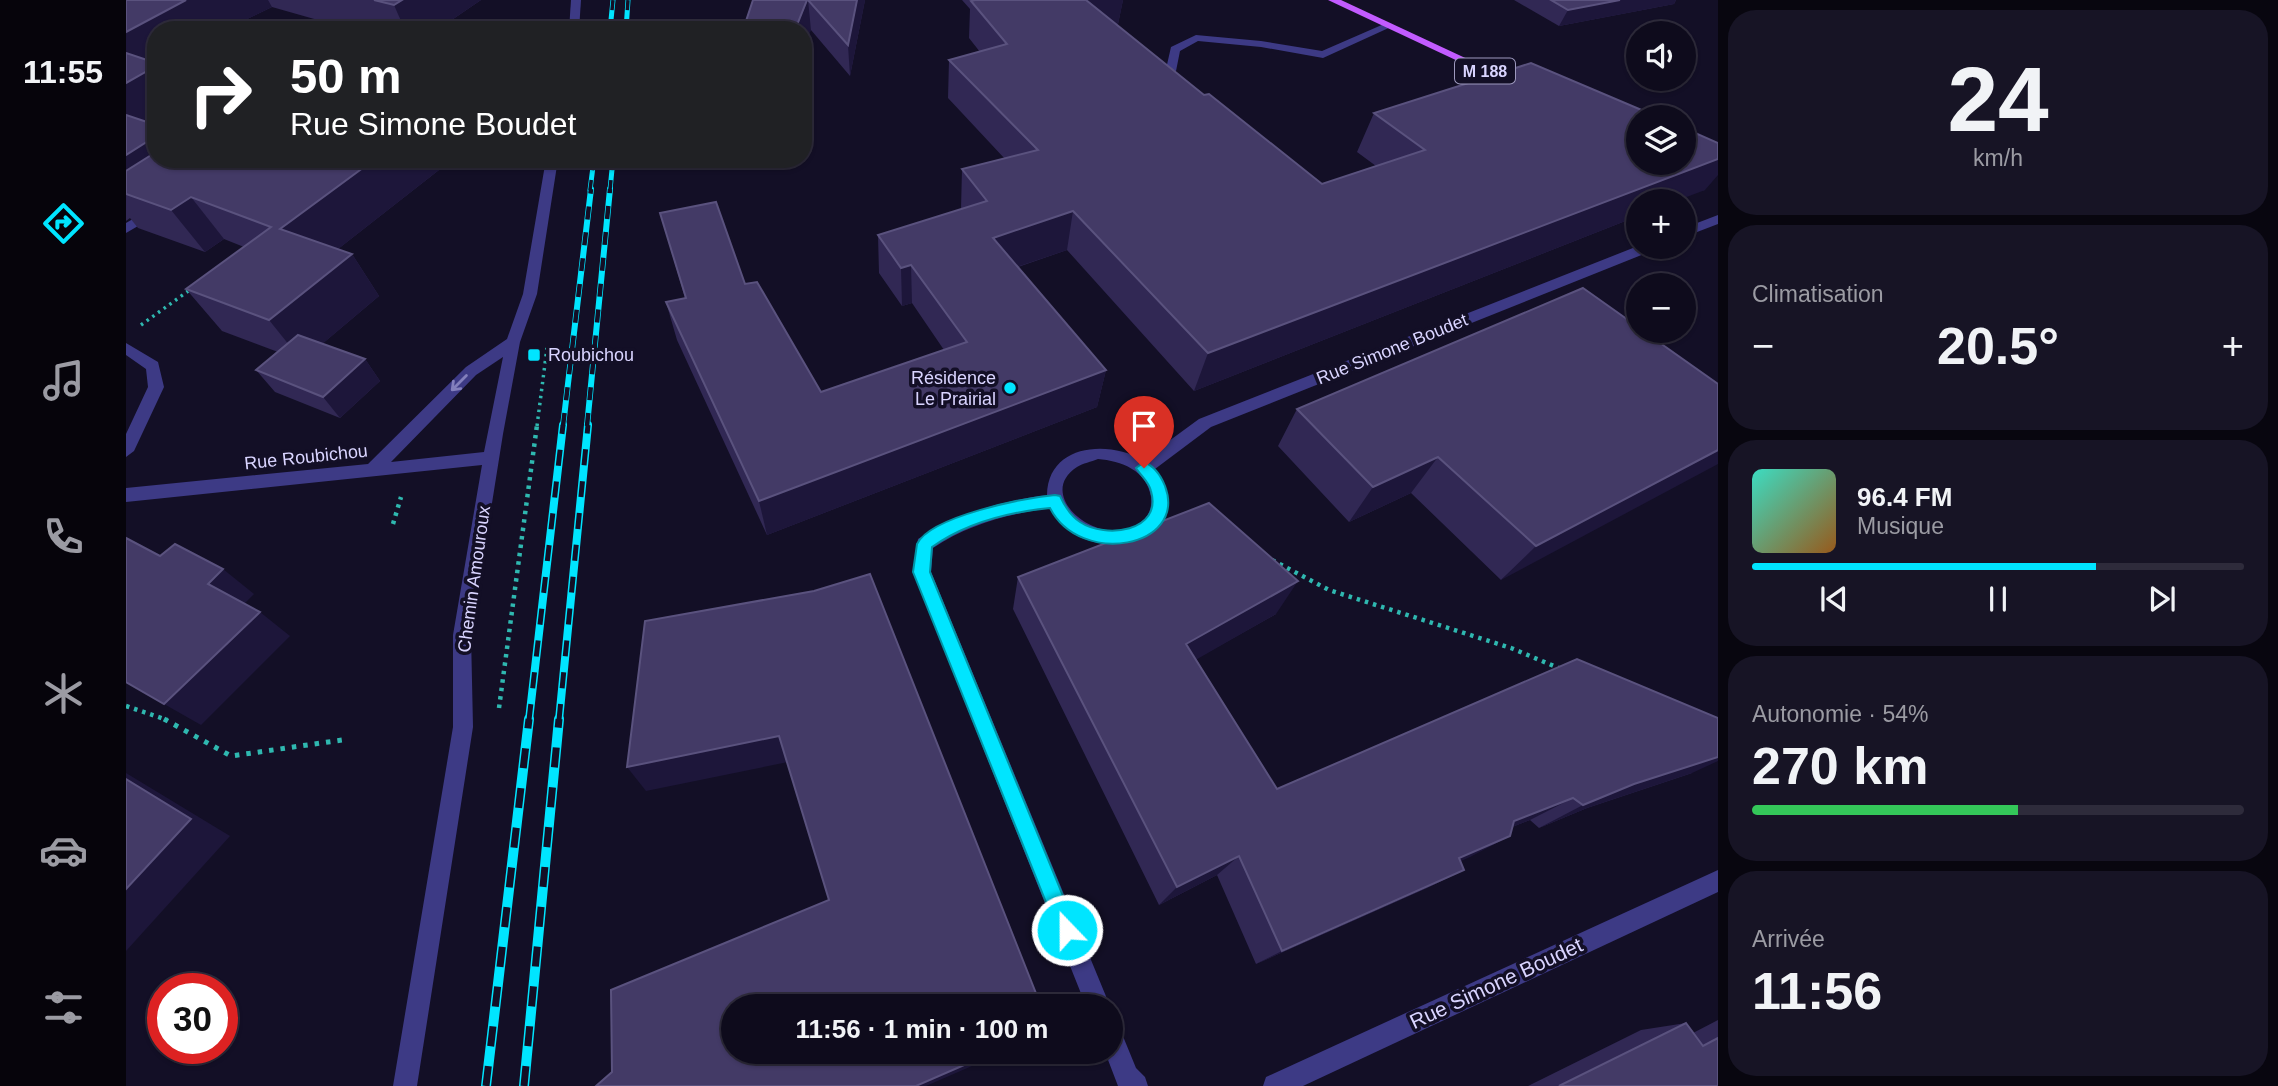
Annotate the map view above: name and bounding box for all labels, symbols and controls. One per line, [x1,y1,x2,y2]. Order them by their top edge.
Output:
map controls [1626,21,1696,343]
button: sound [1626,21,1696,91]
icon: right [175,49,266,140]
text: 50 m [290,49,402,103]
text: 24 [1947,49,2049,150]
text: 11:55 [23,54,103,90]
road number: M 188 [1455,58,1515,83]
button: layers [1626,105,1696,175]
text: Rue Simone Boudet [290,106,576,142]
text: km/h [1973,145,2023,171]
button: + [1626,189,1696,259]
icon: directions [39,199,88,248]
button: − [1626,273,1696,343]
text: Climatisation [1752,281,1884,307]
street label: Rue Simone Boudet [1314,310,1470,388]
text: 20.5° [1937,317,2059,375]
text: − [1752,325,1774,367]
text: + [2222,325,2244,367]
place label: Roubichou [548,345,634,365]
marker: Roubichou [526,347,542,363]
icon: music [39,356,88,405]
place label: Résidence Le Prairial [911,368,996,409]
one-way arrow [450,374,467,391]
marker: Résidence Le Prairial [1002,380,1018,396]
pin [1114,396,1174,468]
icon: arrive [1125,407,1163,445]
street label: Rue Roubichou [243,441,369,473]
text: 96.4 FM [1857,482,1952,512]
street label: Chemin Amouroux [454,504,494,654]
icon: phone [39,512,88,561]
text: Musique [1857,513,1944,539]
icon: previous [1815,580,1853,618]
icon: pause [1979,580,2017,618]
icon: next [2143,580,2181,618]
icon: climate [39,669,88,718]
text: Autonomie · 54% [1752,701,1928,727]
text: 270 km [1752,737,1928,795]
icon: car [39,826,88,875]
position arrow [1030,893,1104,967]
text: Arrivée [1752,926,1825,952]
street label: Rue Simone Boudet [1406,933,1586,1033]
text: 11:56 [1752,962,1882,1020]
speed limit sign: 30 [147,973,238,1064]
icon: filters [39,983,88,1032]
text: 11:56 · 1 min · 100 m [796,1014,1048,1044]

